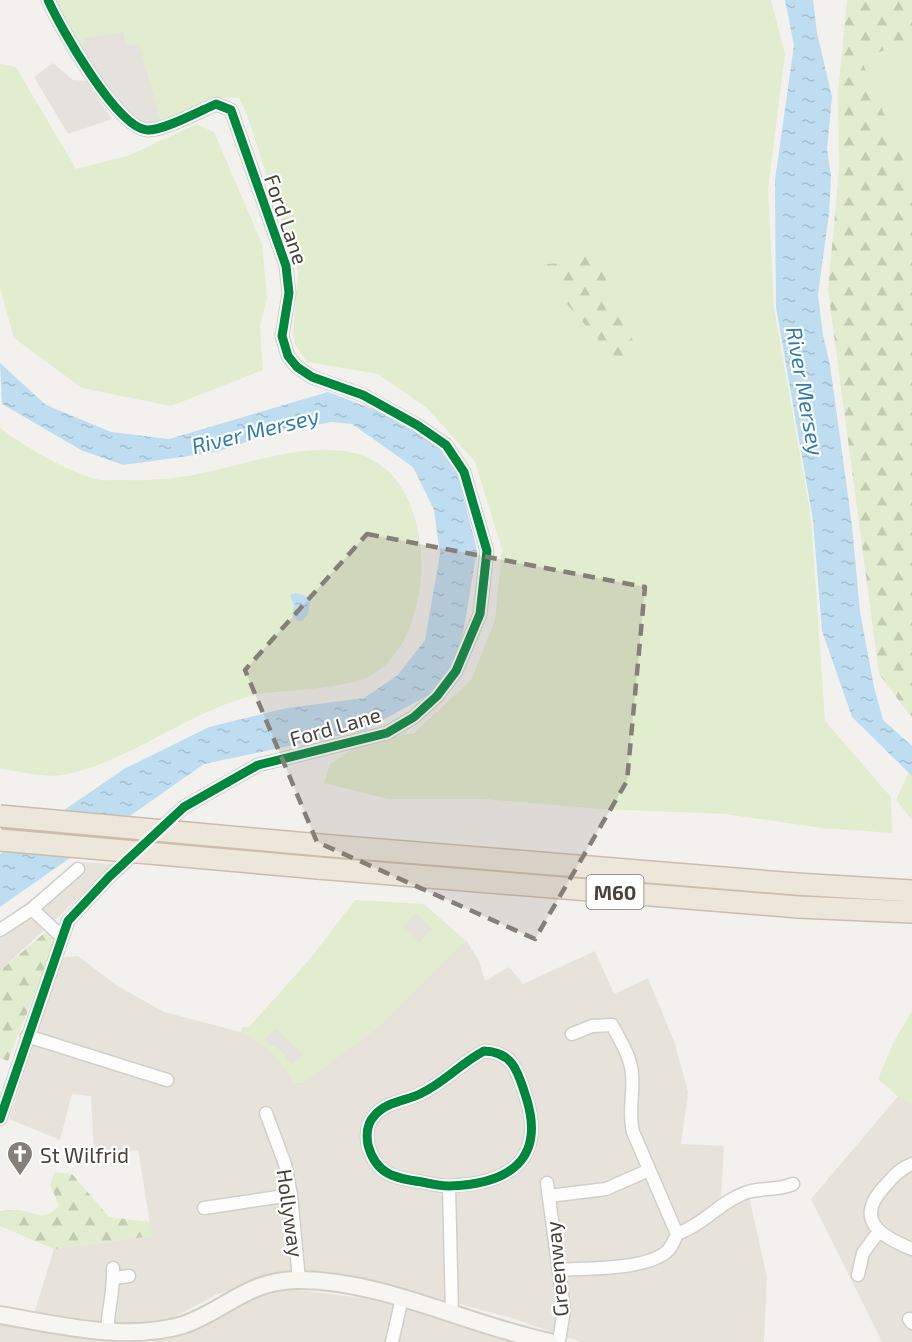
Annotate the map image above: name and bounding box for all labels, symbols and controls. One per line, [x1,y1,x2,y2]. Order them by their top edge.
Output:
street label: Ford Lane [260,171,314,267]
water label: River Mersey [781,325,830,458]
water label: River Mersey [189,402,322,459]
street label: Ford Lane [287,701,383,751]
road number: M60 [586,875,644,909]
church icon: St Wilfrid [5,1139,35,1177]
place label: St Wilfrid [40,1142,129,1167]
street label: Hollyway [272,1167,310,1259]
street label: Greenway [539,1220,573,1318]

